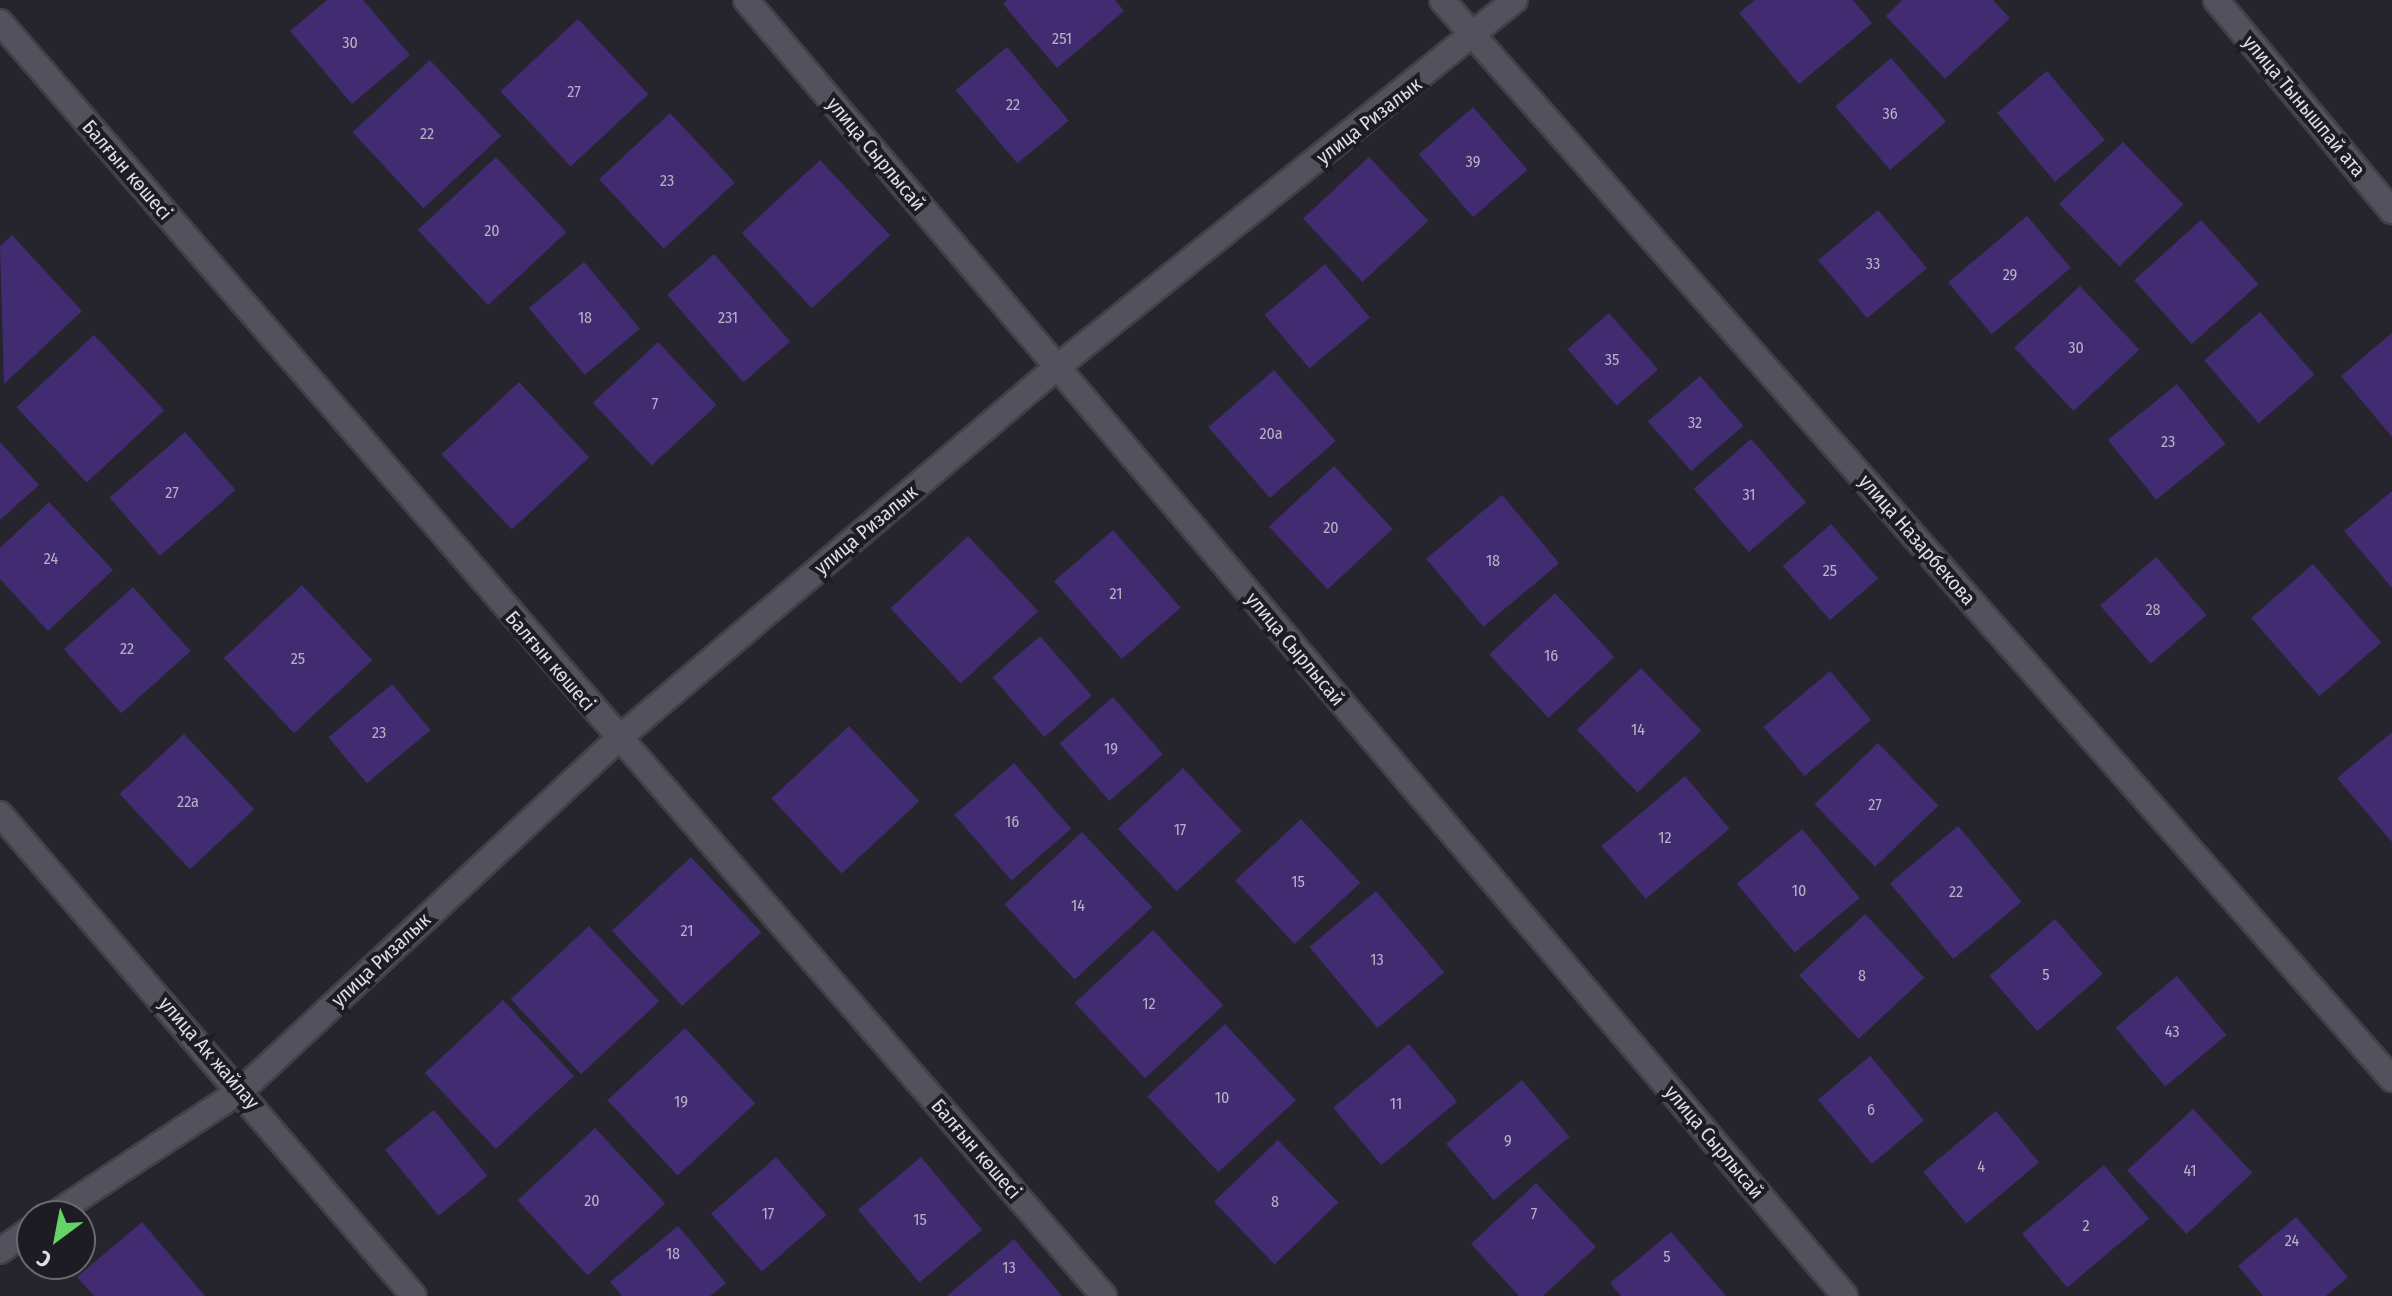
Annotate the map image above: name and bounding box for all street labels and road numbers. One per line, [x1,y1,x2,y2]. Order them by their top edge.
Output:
street label: улица Тынышпай ата [2238,30,2370,182]
street label: улица Ризалык [1312,72,1426,170]
street label: улица Сырлысай [822,92,930,216]
street label: Балғын көшесі [77,115,177,225]
street label: улица Назарбекова [1854,470,1980,610]
street label: улица Ризалык [810,480,922,580]
street label: улица Сырлысай [1241,587,1349,711]
street label: Балғын көшесі [500,606,600,716]
street label: улица Ризалык [326,908,436,1012]
street label: улица Ак жайлау [154,992,264,1114]
street label: улица Сырлысай [1660,1080,1768,1204]
street label: Балғын көшесі [926,1094,1026,1204]

